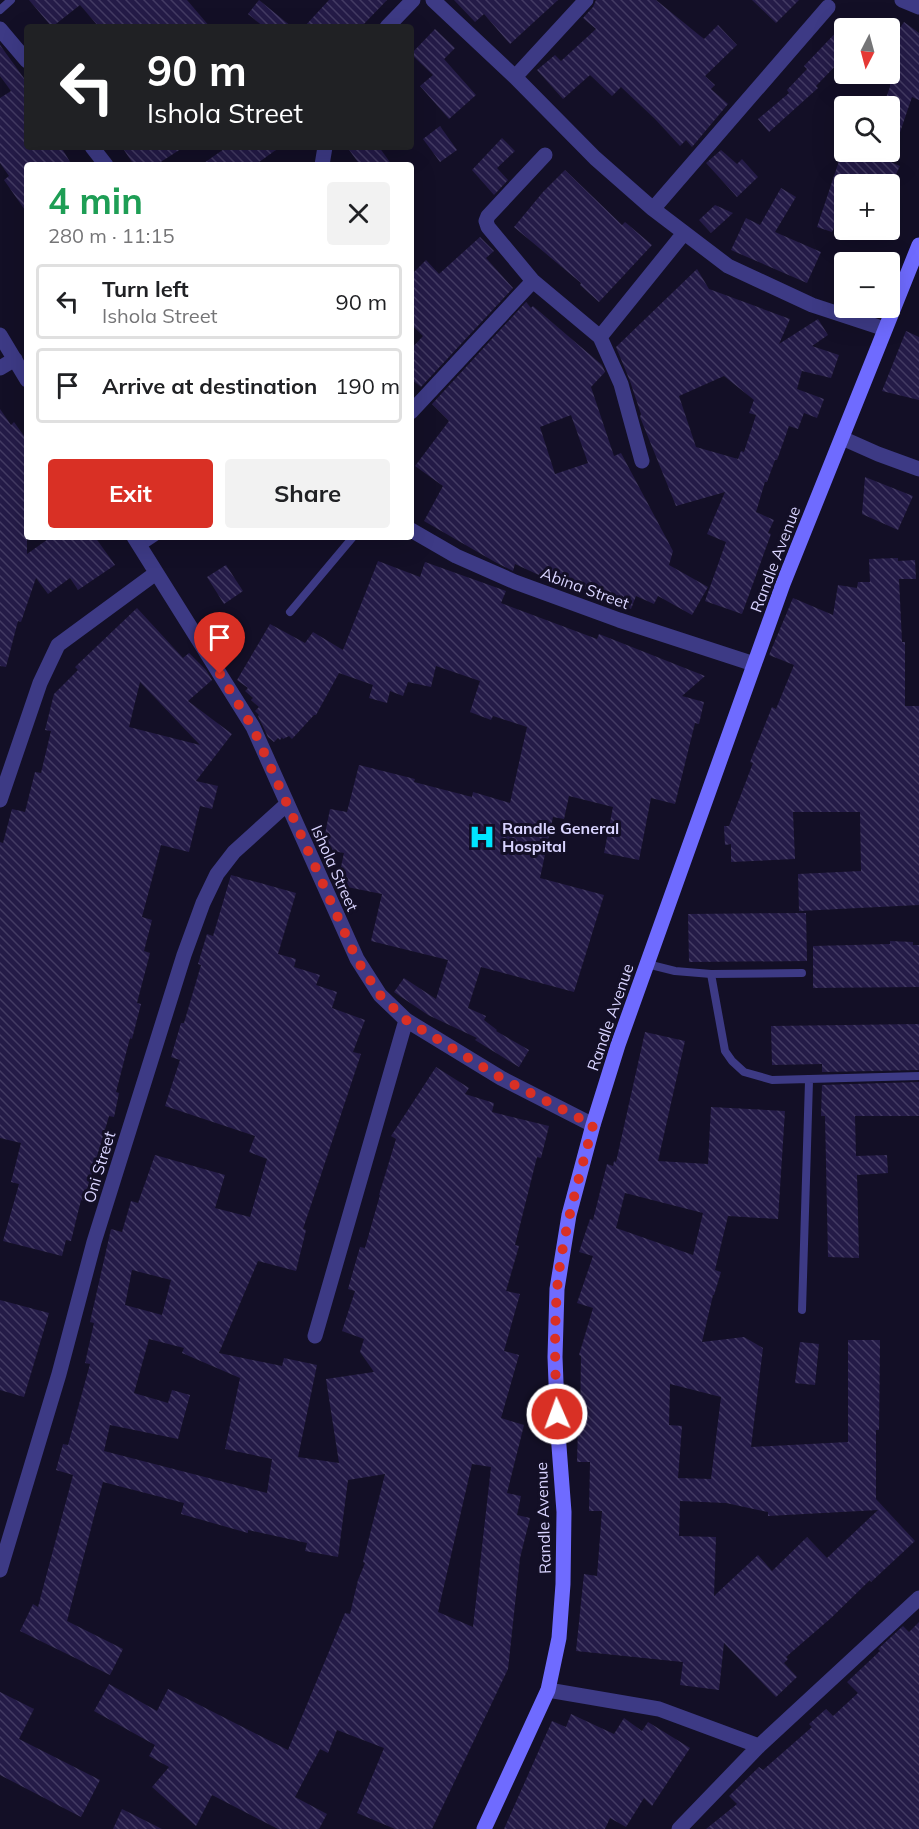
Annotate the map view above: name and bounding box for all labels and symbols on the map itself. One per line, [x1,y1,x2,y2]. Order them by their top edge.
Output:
north arrow [834,18,900,84]
street label: Randle Avenue [746,503,804,615]
street label: Abina Street [538,563,632,613]
pin [194,612,245,674]
place label: Randle General Hospital [502,818,619,856]
street label: Ishola Street [307,822,363,915]
hospital icon: Randle General Hospital [467,822,497,852]
street label: Randle Avenue [582,961,638,1073]
street label: Oni Street [79,1128,119,1205]
position arrow [525,1382,589,1446]
street label: Randle Avenue [531,1462,555,1574]

